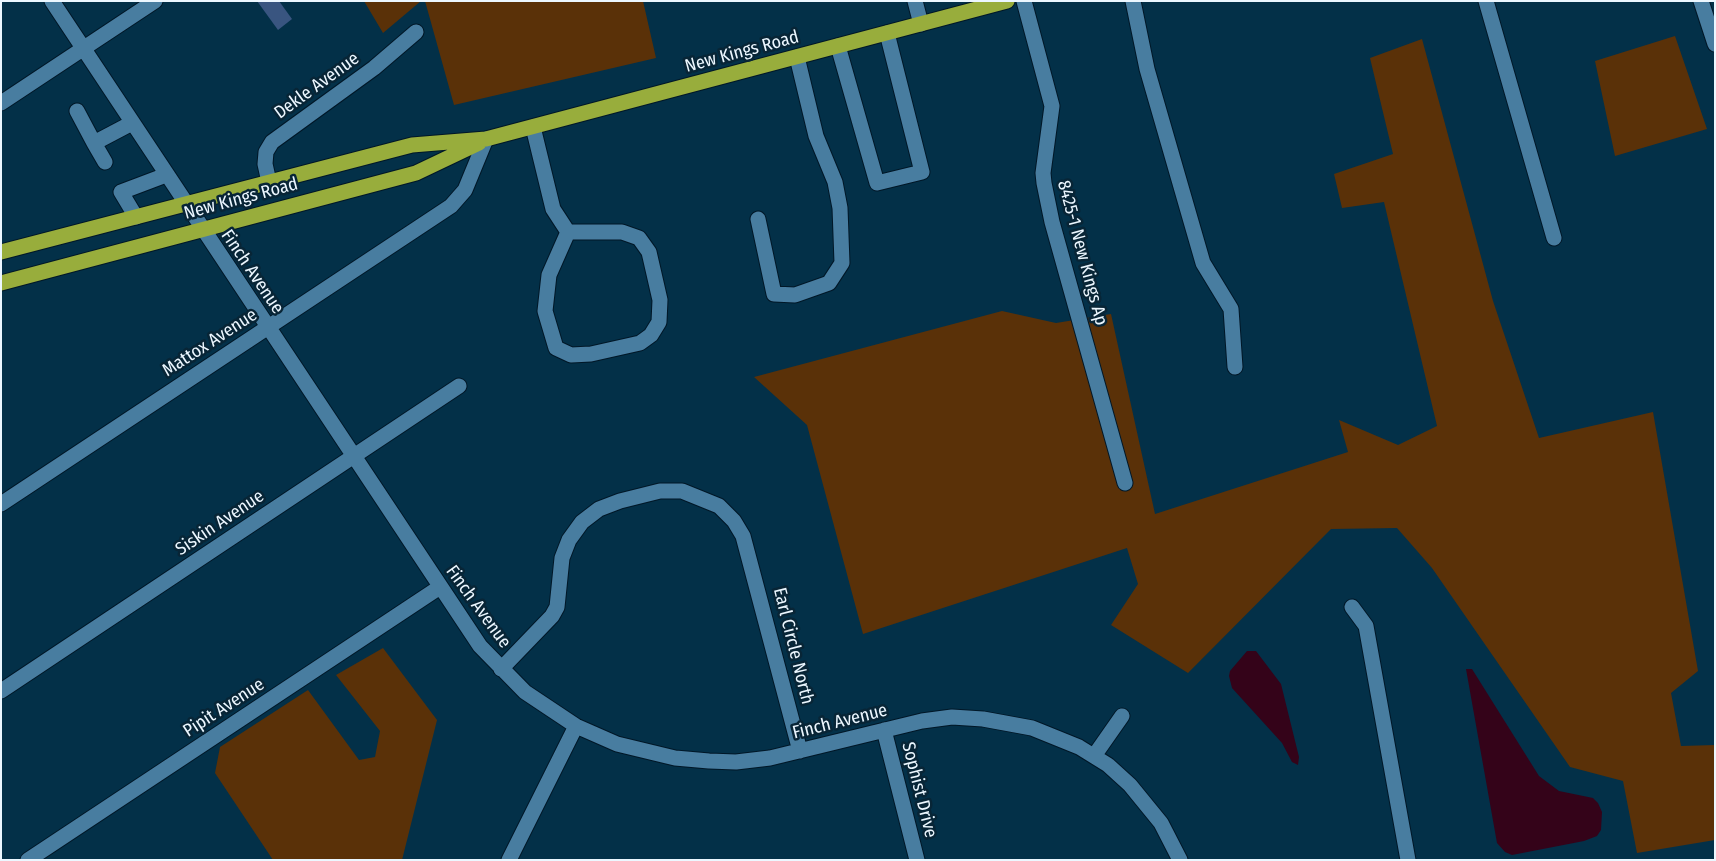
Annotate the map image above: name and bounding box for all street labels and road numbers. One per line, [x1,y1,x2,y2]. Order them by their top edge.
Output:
street label: New Kings Road [683,26,801,78]
street label: Dekle Avenue [270,48,364,124]
street label: New Kings Road [182,173,300,225]
street label: 8425-1 New Kings Ap [1052,178,1112,328]
street label: Finch Avenue [216,226,288,318]
street label: Mattox Avenue [159,304,261,382]
street label: Siskin Avenue [172,486,268,560]
street label: Finch Avenue [441,561,515,653]
street label: Earl Circle North [768,586,818,706]
street label: Pipit Avenue [179,674,269,742]
street label: Finch Avenue [790,700,890,744]
street label: Sophist Drive [897,740,941,840]

